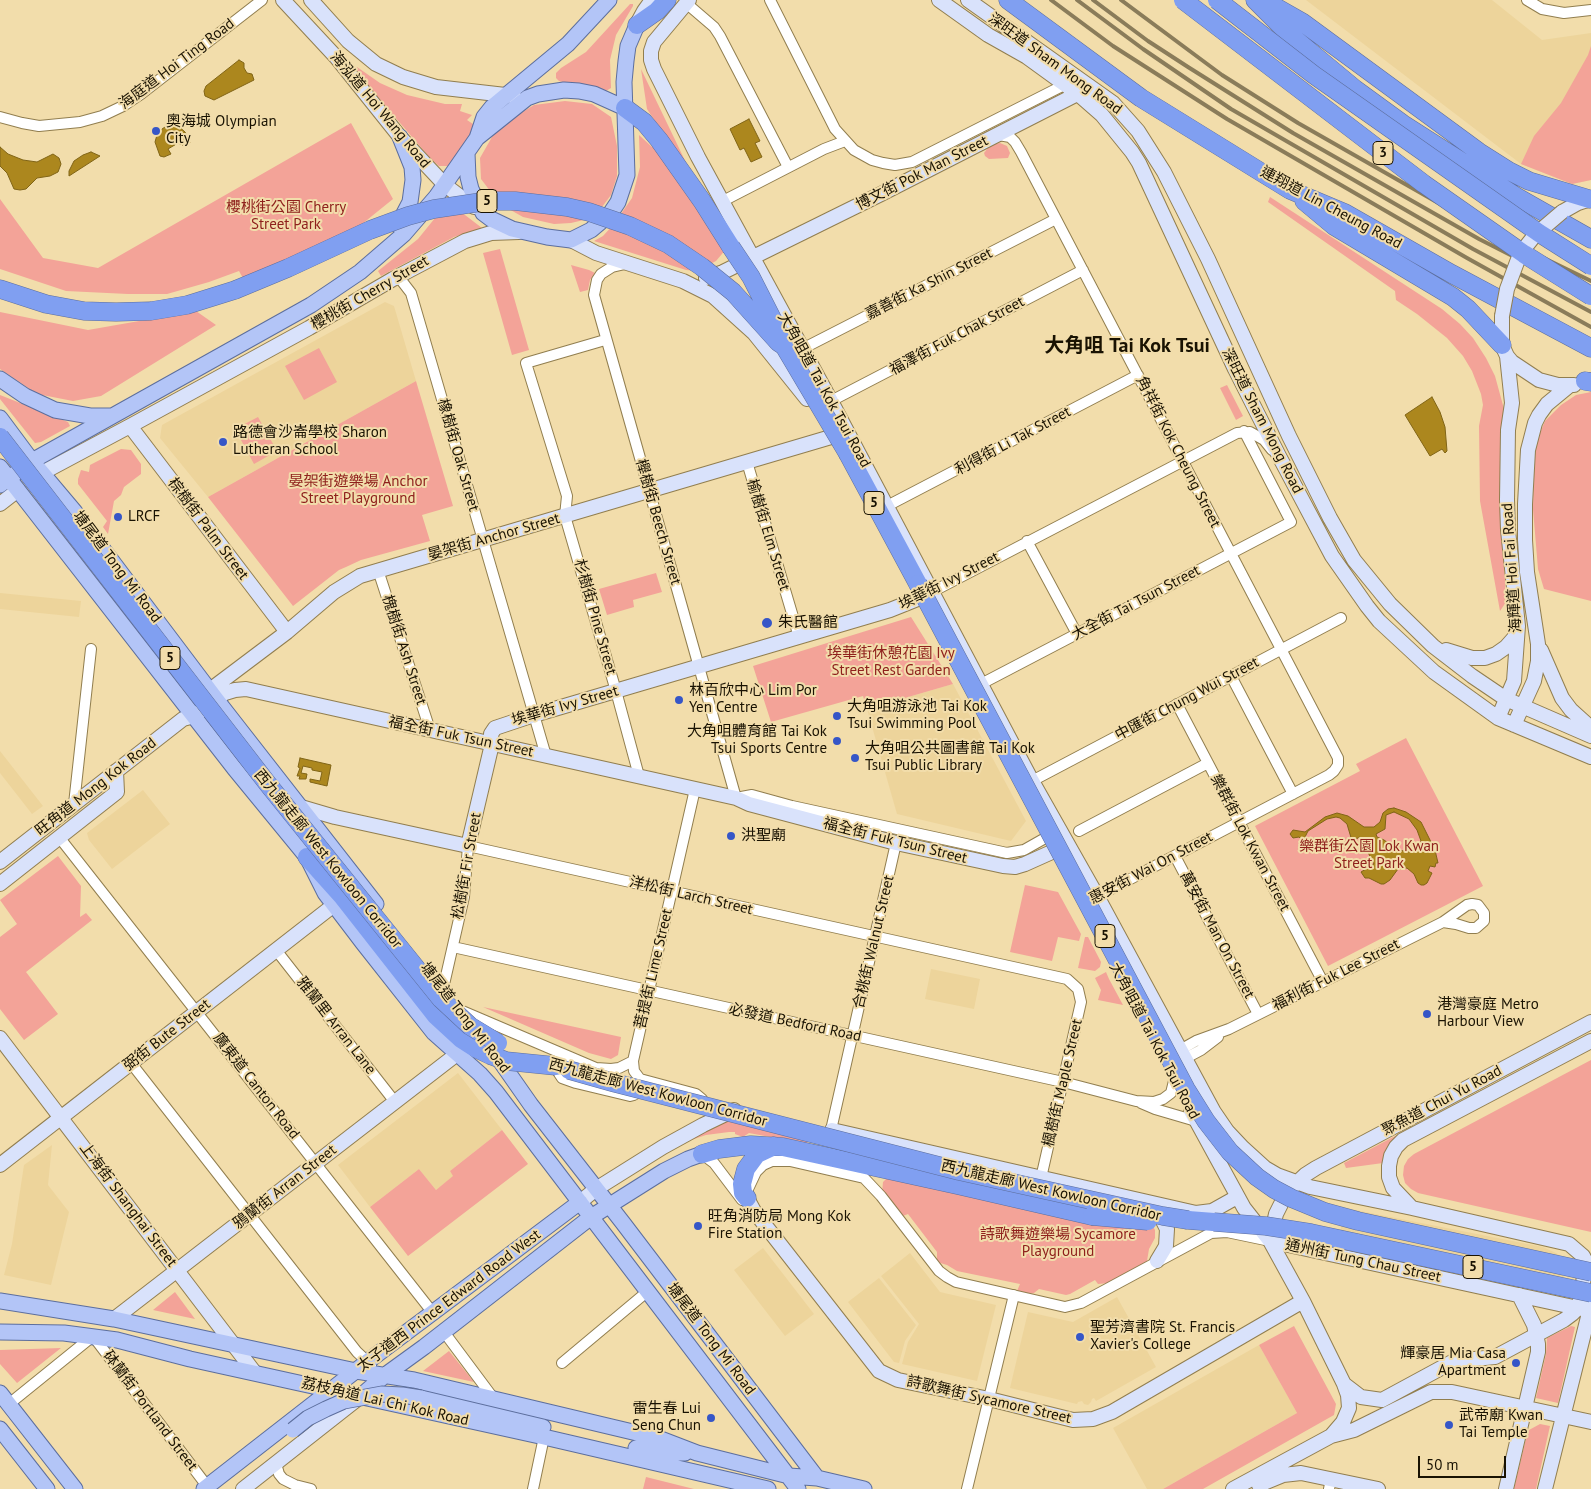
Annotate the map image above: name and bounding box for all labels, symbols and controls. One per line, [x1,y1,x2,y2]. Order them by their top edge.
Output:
street label: 深旺道 Sham Mong Road [985,9,1125,119]
street label: 海庭道 Hoi Ting Road [116,15,238,113]
street label: 海泓道 Hoi Wang Road [326,48,434,172]
place label: 奧海城 Olympian City [166,113,277,148]
marker: 奧海城 Olympian City [150,125,162,137]
street label: 博文街 Pok Man Street [853,132,991,214]
road number: 3 [1373,142,1393,164]
street label: 連翔道 Lin Cheung Road [1257,163,1405,253]
road number: 5 [477,190,497,212]
park label: 櫻桃街公園 Cherry Street Park [226,199,346,234]
street label: 嘉善街 Ka Shin Street [863,244,995,324]
street label: 櫻桃街 Cherry Street [308,252,432,334]
street label: 福澤街 Fuk Chak Street [887,293,1027,379]
street label: 大角咀道 Tai Kok Tsui Road [774,309,874,471]
district label: 大角咀 Tai Kok Tsui [1044,334,1210,358]
street label: 深旺道 Sham Mong Road [1217,345,1307,497]
street label: 角祥街 Kok Cheung Street [1132,373,1224,531]
street label: 橡樹街 Oak Street [433,397,483,513]
street label: 利得街 Li Tak Street [952,403,1074,479]
place label: 路德會沙崙學校 Sharon Lutheran School [233,424,387,459]
marker: 路德會沙崙學校 Sharon Lutheran School [217,436,229,448]
street label: 櫸樹街 Beech Street [631,457,685,587]
park label: 晏架街遊樂場 Anchor Street Playground [288,473,428,508]
street label: 棕樹街 Palm Street [164,474,252,584]
street label: 榆樹街 Elm Street [742,477,794,593]
road number: 5 [864,492,884,514]
street label: 海輝道 Hoi Fai Road [1498,502,1526,634]
street label: 塘尾道 Tong Mi Road [69,508,165,626]
place label: LRCF [128,508,160,526]
street label: 晏架街 Anchor Street [426,510,562,564]
marker: LRCF [112,511,124,523]
street label: 埃華街 Ivy Street [896,548,1002,614]
street label: 杉樹街 Pine Street [570,557,620,677]
street label: 大全街 Tai Tsun Street [1069,562,1203,644]
street label: 槐樹街 Ash Street [378,593,430,707]
place label: 朱氏醫館 [778,614,838,632]
marker: 朱氏醫館 [760,616,774,630]
park label: 埃華街休憩花園 Ivy Street Rest Garden [827,645,955,680]
road number: 5 [160,646,180,670]
street label: 中匯街 Chung Wui Street [1112,653,1262,745]
street label: 埃華街 Ivy Street [510,682,620,730]
place label: 林百欣中心 Lim Por Yen Centre [689,682,817,717]
marker: 林百欣中心 Lim Por Yen Centre [673,694,685,706]
place label: 大角咀游泳池 Tai Kok Tsui Swimming Pool [847,698,987,733]
marker: 大角咀游泳池 Tai Kok Tsui Swimming Pool [831,710,843,722]
street label: 福全街 Fuk Tsun Street [387,713,535,761]
place label: 大角咀體育館 Tai Kok Tsui Sports Centre [687,723,827,758]
street label: 旺角道 Mong Kok Road [32,734,160,840]
marker: 大角咀體育館 Tai Kok Tsui Sports Centre [831,735,843,747]
place label: 大角咀公共圖書館 Tai Kok Tsui Public Library [865,740,1035,775]
marker: 大角咀公共圖書館 Tai Kok Tsui Public Library [849,752,861,764]
street label: 西九龍走廊 West Kowloon Corridor [250,766,406,952]
street label: 樂群街 Lok Kwan Street [1206,771,1294,915]
street label: 松樹街 Fir Street [449,811,485,921]
street label: 福全街 Fuk Tsun Street [821,814,969,868]
place label: 洪聖廟 [741,827,786,845]
street label: 惠安街 Wai On Street [1086,828,1216,908]
marker: 洪聖廟 [725,830,737,842]
park label: 樂群街公園 Lok Kwan Street Park [1299,838,1439,873]
street label: 萬安街 Man On Street [1176,868,1258,1002]
street label: 洋松街 Larch Street [627,873,755,919]
street label: 合桃街 Walnut Street [850,874,898,1010]
street label: 菩提街 Lime Street [631,907,677,1031]
road number: 5 [1095,924,1115,948]
street label: 福利街 Fuk Lee Street [1269,935,1403,1015]
street label: 塘尾道 Tong Mi Road [416,959,514,1077]
street label: 大角咀道 Tai Kok Tsui Road [1105,960,1203,1122]
street label: 雅蘭里 Arran Lane [292,974,380,1078]
street label: 弼街 Bute Street [120,995,214,1075]
place label: 港灣豪庭 Metro Harbour View [1437,996,1539,1031]
street label: 必發道 Bedford Road [727,1000,863,1046]
marker: 港灣豪庭 Metro Harbour View [1421,1008,1433,1020]
street label: 楓樹街 Maple Street [1040,1017,1086,1149]
street label: 廣東道 Canton Road [209,1029,303,1143]
street label: 西九龍走廊 West Kowloon Corridor [547,1055,769,1131]
street label: 聚魚道 Chui Yu Road [1379,1062,1505,1140]
street label: 上海街 Shanghai Street [75,1139,181,1271]
street label: 鴉蘭街 Arran Street [230,1141,340,1233]
street label: 西九龍走廊 West Kowloon Corridor [939,1157,1163,1225]
place label: 旺角消防局 Mong Kok Fire Station [708,1208,851,1243]
marker: 旺角消防局 Mong Kok Fire Station [692,1220,704,1232]
street label: 太子道西 Prince Edward Road West [354,1226,544,1376]
park label: 詩歌舞遊樂場 Sycamore Playground [980,1226,1136,1261]
street label: 通州街 Tung Chau Street [1284,1236,1442,1286]
road number: 5 [1463,1256,1483,1278]
street label: 塘尾道 Tong Mi Road [663,1280,759,1398]
place label: 聖芳濟書院 St. Francis Xavier's College [1090,1319,1235,1354]
marker: 聖芳濟書院 St. Francis Xavier's College [1074,1331,1086,1343]
place label: 輝豪居 Mia Casa Apartment [1400,1345,1506,1380]
street label: 砵蘭街 Portland Street [99,1347,201,1475]
marker: 輝豪居 Mia Casa Apartment [1510,1357,1522,1369]
street label: 詩歌舞街 Sycamore Street [905,1372,1073,1428]
street label: 荔枝角道 Lai Chi Kok Road [300,1374,470,1430]
place label: 雷生春 Lui Seng Chun [632,1400,701,1435]
place label: 武帝廟 Kwan Tai Temple [1459,1407,1543,1442]
marker: 雷生春 Lui Seng Chun [705,1412,717,1424]
marker: 武帝廟 Kwan Tai Temple [1443,1419,1455,1431]
scale bar [1421,1446,1508,1478]
text: 50 m [1426,1455,1459,1474]

